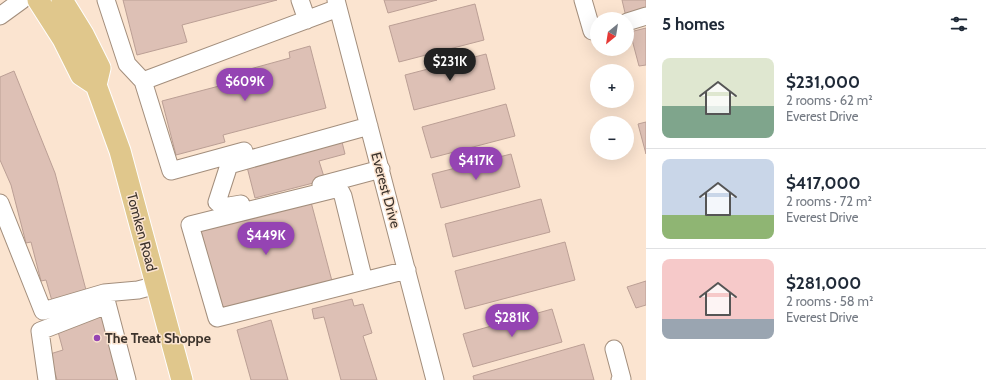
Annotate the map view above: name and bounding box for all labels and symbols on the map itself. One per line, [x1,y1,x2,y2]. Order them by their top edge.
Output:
north arrow [590,12,634,56]
pin: $231K [422,48,478,82]
pin: $609K [217,68,273,102]
pin: $417K [448,147,504,181]
street label: Everest Drive [367,150,405,230]
street label: Tomken Road [123,191,161,273]
pin: $449K [238,222,294,256]
pin: $281K [484,304,540,338]
place label: The Treat Shoppe [105,329,211,347]
marker: The Treat Shoppe [92,333,102,343]

